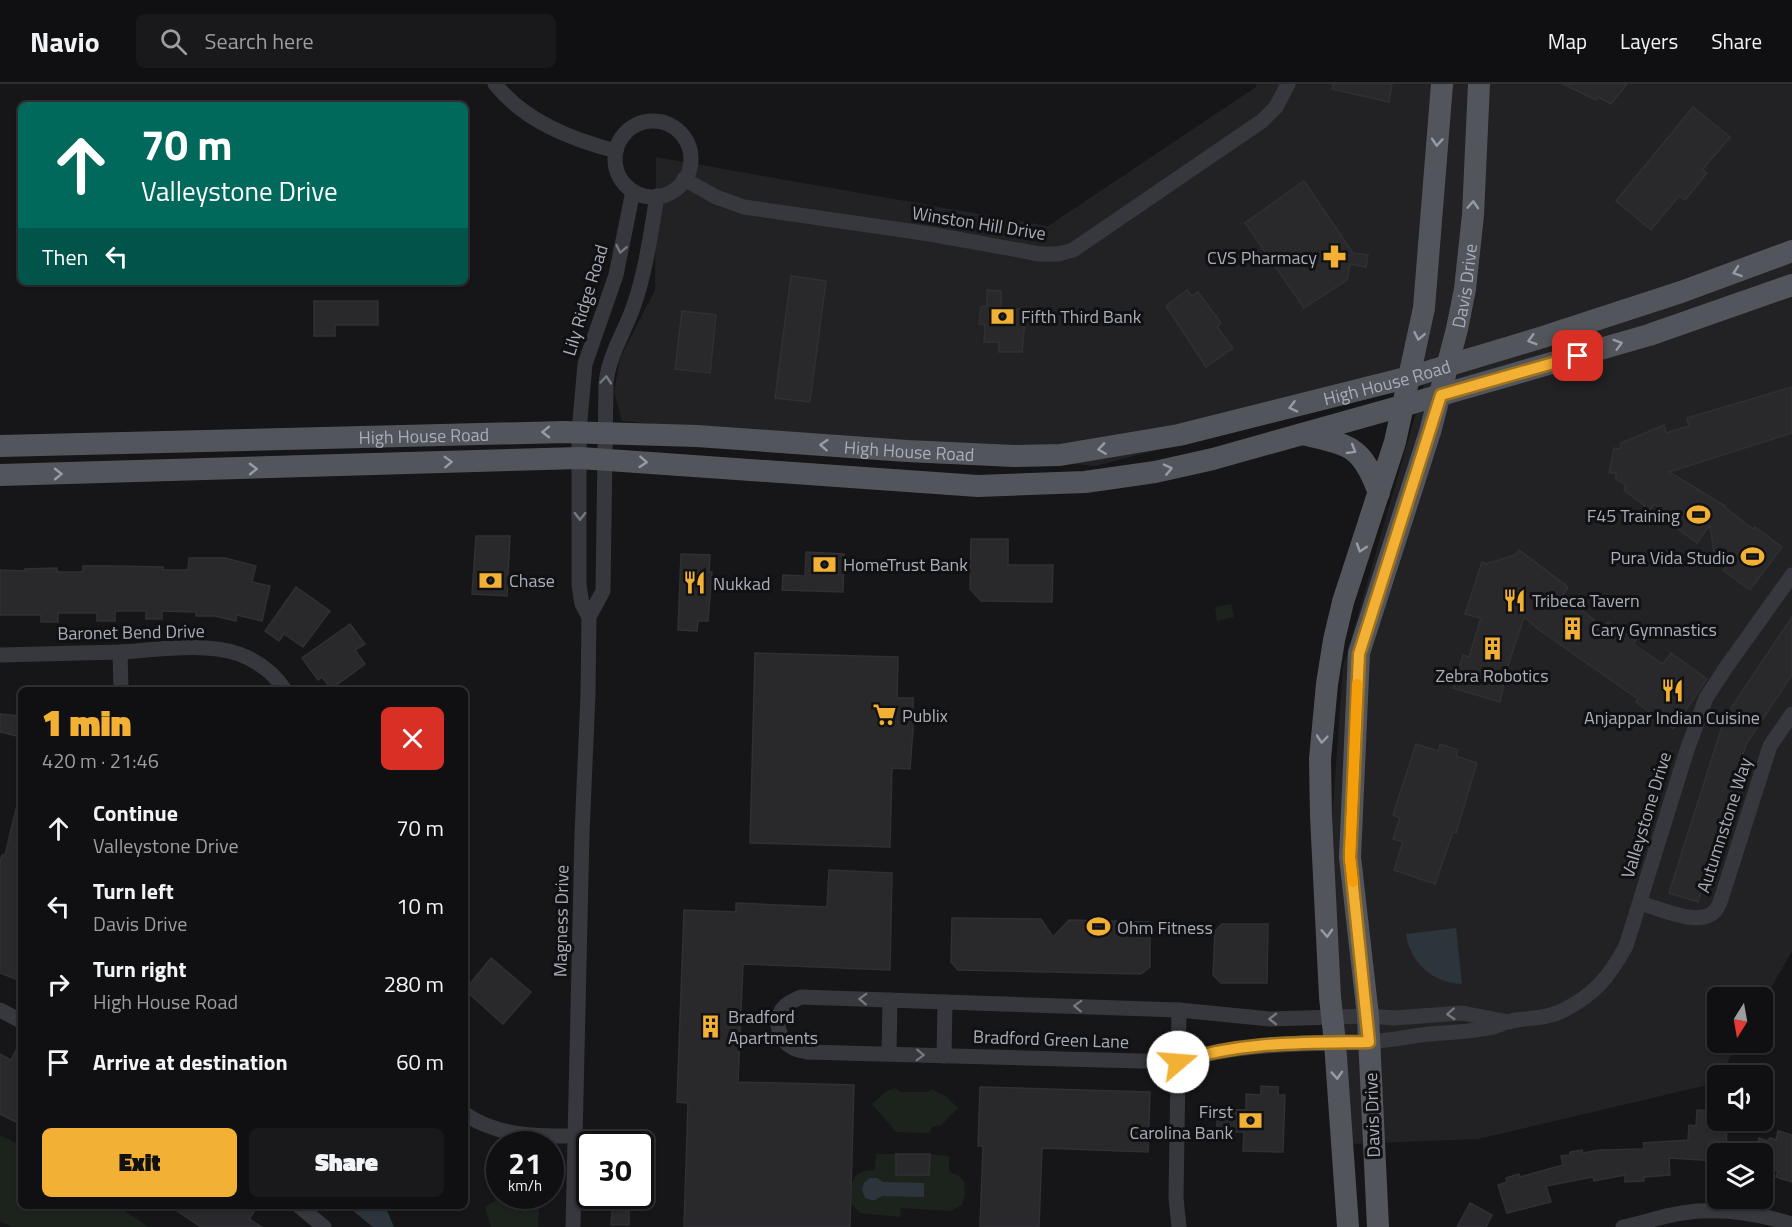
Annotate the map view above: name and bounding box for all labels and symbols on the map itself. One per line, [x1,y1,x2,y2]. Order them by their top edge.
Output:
one-way arrow [1431,138,1444,147]
street label: Winston Hill Drive [910,199,1048,247]
one-way arrow [1467,200,1480,209]
street label: Lily Ridge Road [555,241,615,359]
street label: Davis Drive [1444,242,1483,330]
one-way arrow [616,243,629,253]
place label: CVS Pharmacy [1207,244,1317,271]
pharmacy icon: CVS Pharmacy [1322,244,1348,270]
one-way arrow [1732,264,1743,277]
bank icon: Fifth Third Bank [990,303,1016,329]
place label: Fifth Third Bank [1021,303,1142,330]
pin [1552,330,1603,381]
one-way arrow [1413,331,1426,341]
one-way arrow [1528,333,1538,345]
one-way arrow [1613,339,1623,351]
street label: High House Road [1320,352,1454,412]
one-way arrow [599,376,612,385]
one-way arrow [1288,400,1298,412]
street label: High House Road [358,420,489,451]
one-way arrow [541,426,550,438]
street label: High House Road [843,433,975,468]
one-way arrow [820,439,829,452]
one-way arrow [1098,442,1107,455]
one-way arrow [1345,442,1356,453]
one-way arrow [444,456,453,468]
one-way arrow [639,456,648,469]
one-way arrow [249,462,258,475]
one-way arrow [1163,464,1173,477]
one-way arrow [54,467,63,480]
place label: F45 Training [1587,502,1680,529]
sports icon: F45 Training [1685,502,1711,528]
one-way arrow [574,512,587,521]
one-way arrow [1355,542,1368,553]
place label: Pura Vida Studio [1610,544,1735,571]
sports icon: Pura Vida Studio [1740,544,1766,570]
bank icon: HomeTrust Bank [812,551,838,577]
place label: HomeTrust Bank [843,551,968,578]
bank icon: Chase [478,567,504,593]
place label: Chase [509,567,555,594]
restaurant icon: Nukkad [682,570,708,596]
place label: Nukkad [713,570,770,597]
restaurant icon: Tribeca Tavern [1501,587,1527,613]
place label: Tribeca Tavern [1532,587,1640,614]
building icon: Cary Gymnastics [1560,616,1586,642]
place label: Cary Gymnastics [1591,616,1717,643]
street label: Baronet Bend Drive [57,617,205,647]
building icon: Zebra Robotics [1479,636,1505,662]
place label: Zebra Robotics [1435,662,1549,689]
restaurant icon: Anjappar Indian Cuisine [1659,678,1685,704]
supermarket icon: Publix [871,702,897,728]
place label: Publix [902,702,948,729]
place label: Anjappar Indian Cuisine [1584,704,1760,731]
one-way arrow [1316,734,1329,743]
street label: Valleystone Drive [1614,748,1678,882]
street label: Autumnstone Way [1689,753,1759,896]
street label: Magness Drive [547,865,575,977]
sports icon: Ohm Fitness [1086,914,1112,940]
place label: Ohm Fitness [1117,914,1213,941]
one-way arrow [1320,929,1333,938]
north arrow [1707,987,1773,1053]
one-way arrow [858,993,867,1005]
one-way arrow [1074,1000,1083,1013]
place label: Bradford Apartments [728,1003,818,1051]
one-way arrow [1446,1007,1455,1020]
building icon: Bradford Apartments [697,1013,723,1039]
one-way arrow [1268,1013,1277,1025]
street label: Bradford Green Lane [973,1023,1129,1055]
position arrow [1146,1030,1210,1094]
one-way arrow [916,1048,925,1061]
one-way arrow [1331,1071,1344,1080]
street label: Davis Drive [1357,1072,1387,1158]
place label: First Carolina Bank [1130,1098,1234,1146]
bank icon: First Carolina Bank [1238,1108,1264,1134]
speed limit sign: 30 [576,1131,654,1209]

